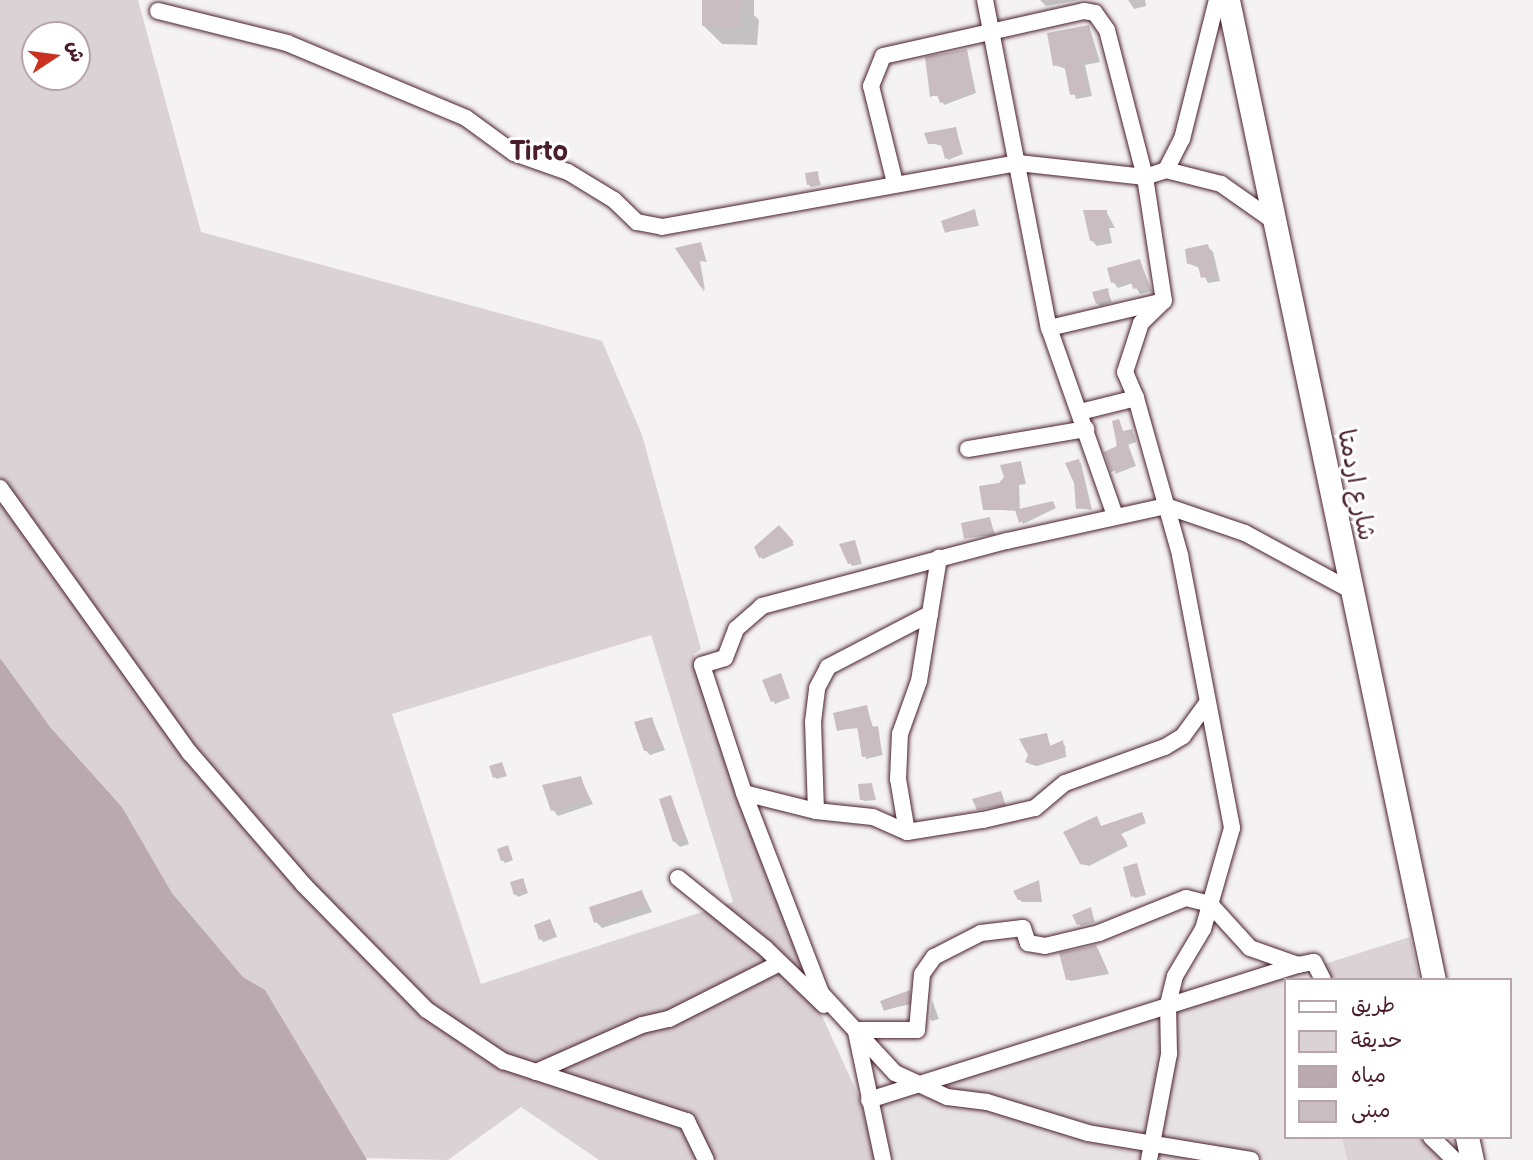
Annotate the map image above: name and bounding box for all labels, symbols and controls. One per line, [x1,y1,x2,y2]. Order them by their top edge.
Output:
north arrow [21,21,91,91]
text: ش [61,39,89,64]
district label: Tirto [510,135,568,169]
street label: شارع اردمتا [1331,427,1381,543]
legend [1284,978,1512,1139]
text: طريق [1351,993,1395,1018]
text: حديقة [1351,1028,1402,1053]
text: مياه [1351,1063,1386,1088]
text: مبنى [1351,1098,1390,1123]

